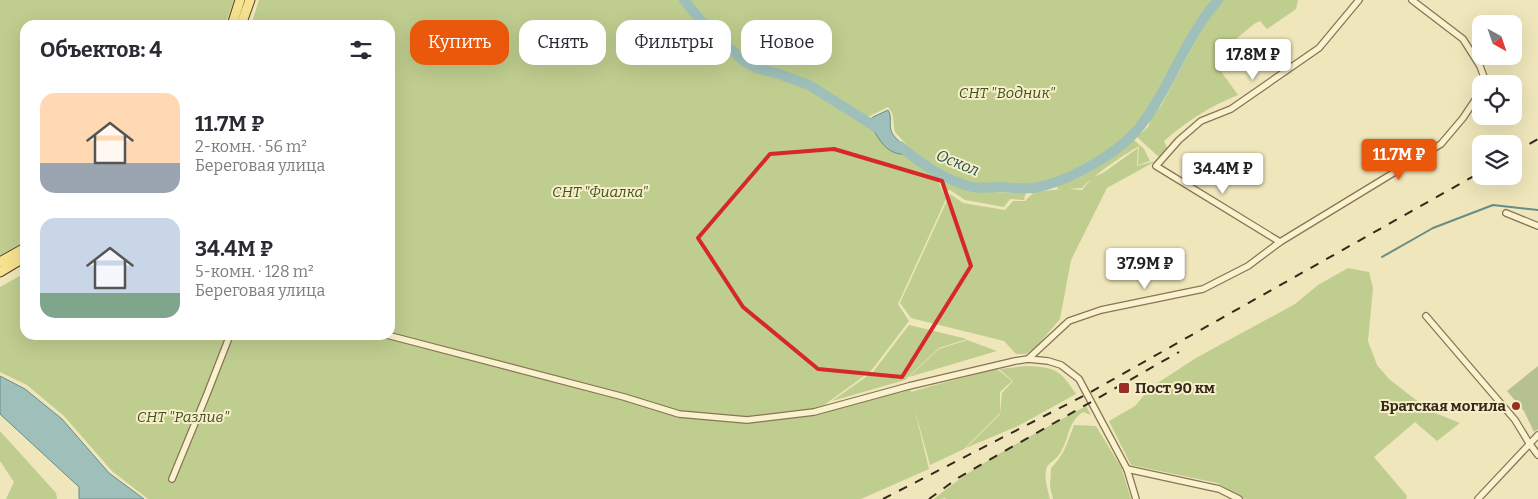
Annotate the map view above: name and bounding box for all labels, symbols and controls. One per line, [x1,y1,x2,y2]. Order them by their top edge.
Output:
north arrow [1472,15,1522,65]
map controls [1472,15,1522,185]
chip: Купить [410,20,509,65]
chip: Снять [519,20,606,65]
chip: Фильтры [616,20,731,65]
chip: Новое [741,20,832,65]
icon: filters [347,36,375,64]
text: Объектов: 4 [40,37,162,63]
pin: 17.8M ₽ [1207,38,1299,81]
text: 17.8M ₽ [1226,45,1280,64]
button: locate [1472,75,1522,125]
park label: СНТ "Водник" [959,84,1056,102]
text: 11.7M ₽ [195,111,264,137]
icon: home [80,113,140,173]
button: layers [1472,135,1522,185]
text: 2-комн. · 56 m² [195,137,307,156]
pin: 11.7M ₽ [1353,138,1445,181]
water label: Оскол [933,145,982,180]
text: 11.7M ₽ [1373,145,1425,164]
pin: 34.4M ₽ [1177,152,1269,195]
text: Береговая улица [195,156,325,175]
text: 34.4M ₽ [1193,159,1253,178]
park label: СНТ "Фиалка" [552,183,648,201]
text: 34.4M ₽ [195,236,273,262]
icon: home [80,238,140,298]
pin: 37.9M ₽ [1099,248,1191,290]
text: 37.9M ₽ [1117,254,1173,273]
text: 5-комн. · 128 m² [195,262,314,281]
text: Береговая улица [195,281,325,300]
place label: Пост 90 км [1135,379,1215,397]
marker: Пост 90 км [1117,381,1131,395]
place label: Братская могила [1380,397,1507,415]
marker: Братская могила [1510,400,1522,412]
park label: СНТ "Разлив" [137,408,230,426]

